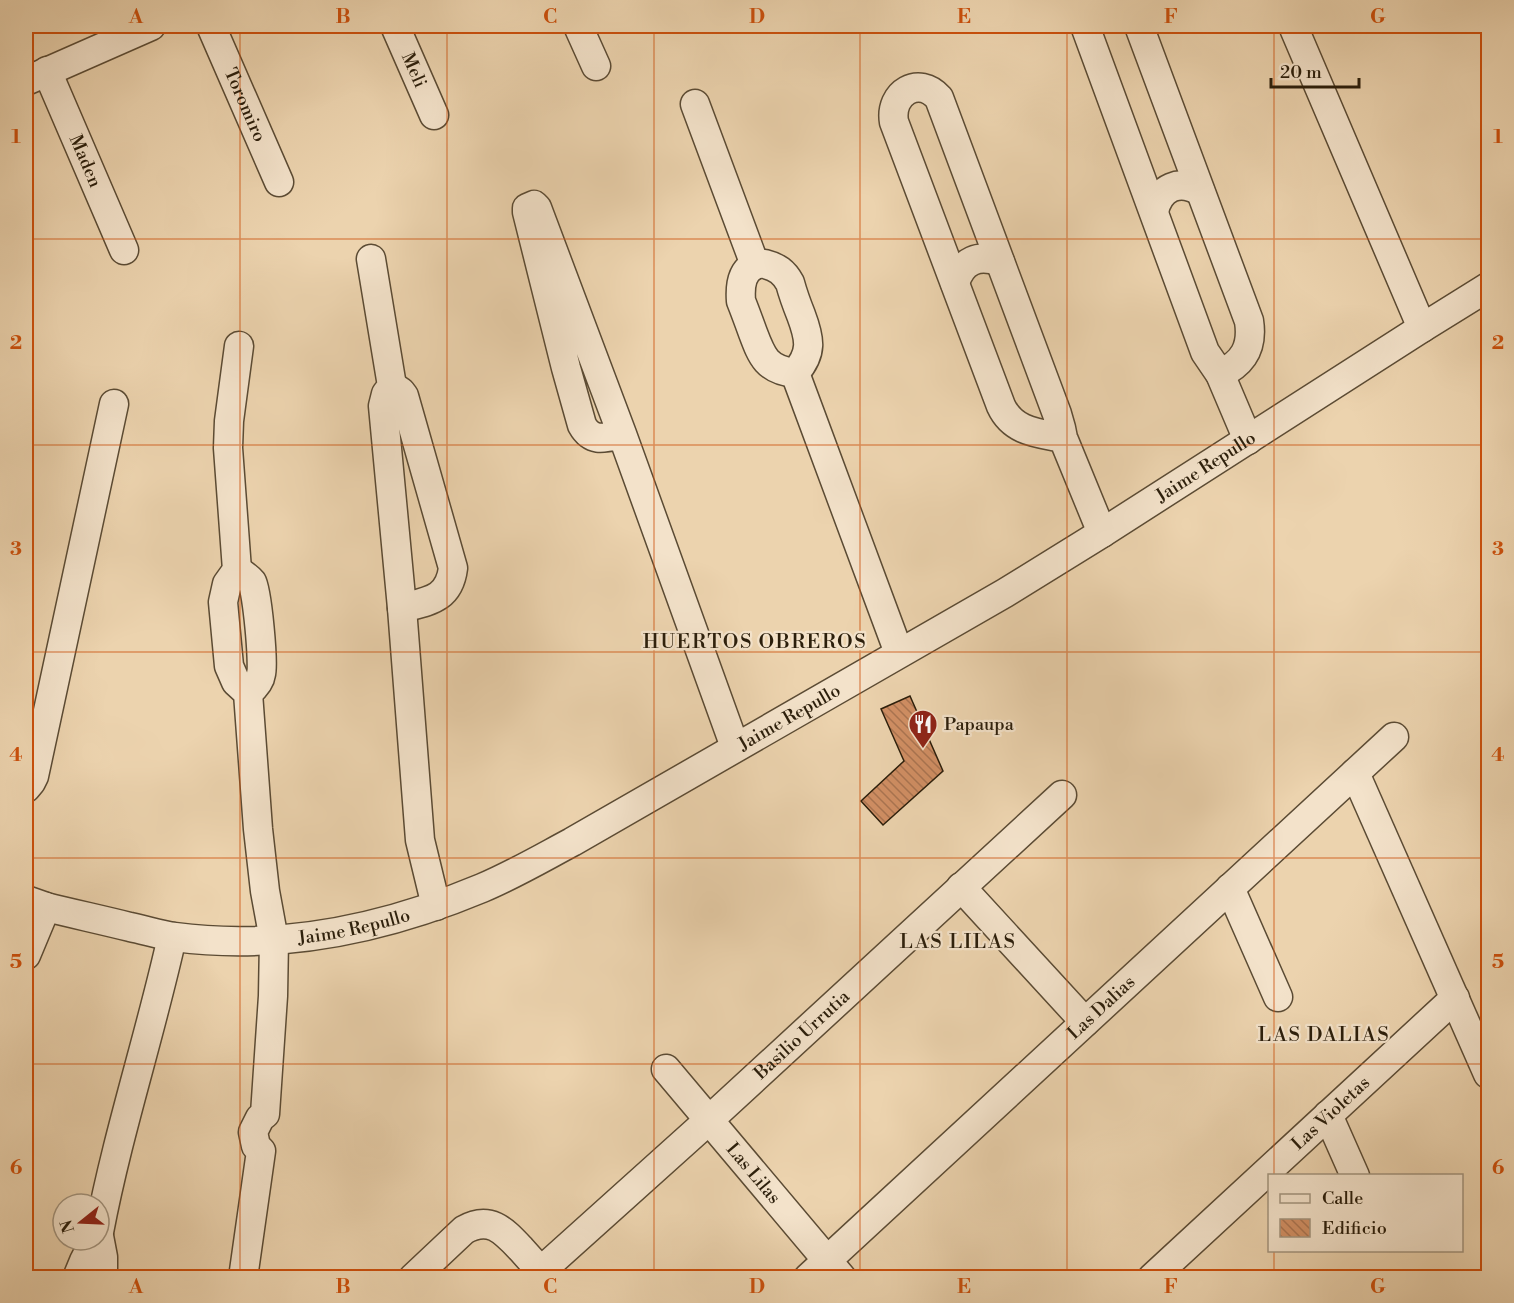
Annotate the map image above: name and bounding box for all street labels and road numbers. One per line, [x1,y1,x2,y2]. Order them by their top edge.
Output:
street label: Meli [396,49,432,91]
street label: Toromiro [219,65,271,146]
street label: Maden [64,131,107,191]
street label: Jaime Repullo [1151,427,1260,508]
street label: Jaime Repullo [733,679,845,756]
street label: Jaime Repullo [296,904,413,950]
street label: Las Dalias [1063,971,1140,1045]
street label: Basilio Urrutia [749,985,855,1085]
street label: Las Violetas [1287,1071,1375,1155]
street label: Las Lilas [721,1138,786,1209]

